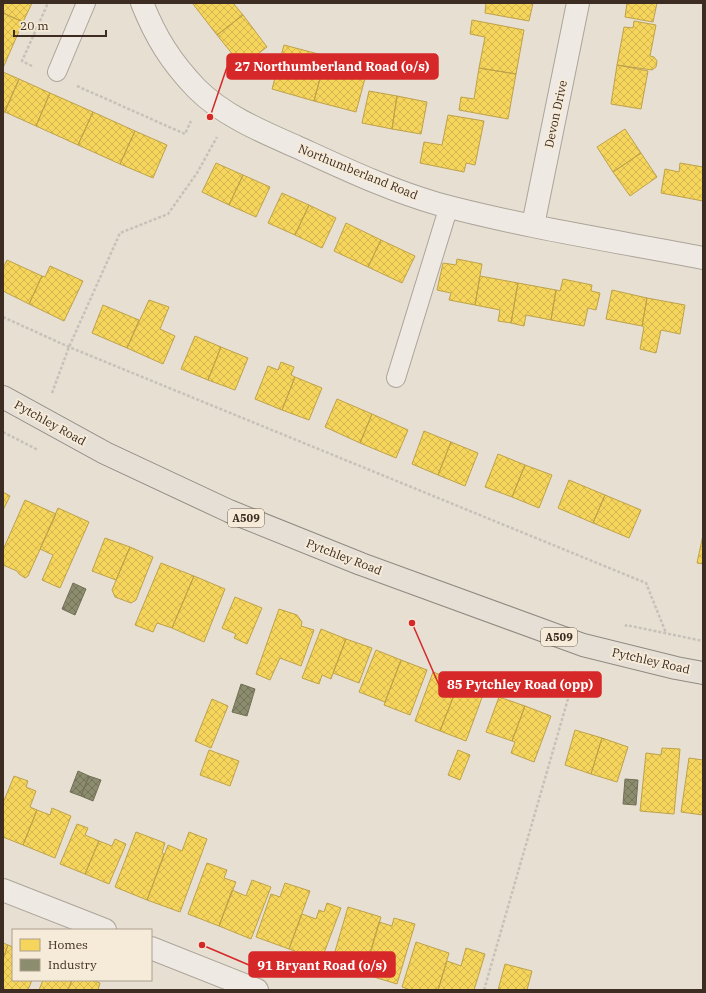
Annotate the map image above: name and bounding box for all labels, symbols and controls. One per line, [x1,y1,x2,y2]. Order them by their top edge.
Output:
scale bar [14,12,106,38]
text: 20 m [20,18,49,33]
callout: 27 Northumberland Road (o/s) [227,54,438,79]
text: 27 Northumberland Road (o/s) [235,58,430,75]
street label: Devon Drive [541,79,570,149]
street label: Northumberland Road [296,141,420,202]
street label: Pytchley Road [12,397,89,448]
road number: A509 [228,509,264,527]
street label: Pytchley Road [304,535,384,578]
road number: A509 [541,628,577,646]
street label: Pytchley Road [611,644,692,677]
callout: 85 Pytchley Road (opp) [439,672,601,697]
text: 85 Pytchley Road (opp) [447,676,593,693]
legend [12,929,152,981]
text: Homes [48,937,88,952]
callout: 91 Bryant Road (o/s) [249,952,395,977]
text: Industry [48,957,97,972]
text: 91 Bryant Road (o/s) [257,957,387,974]

